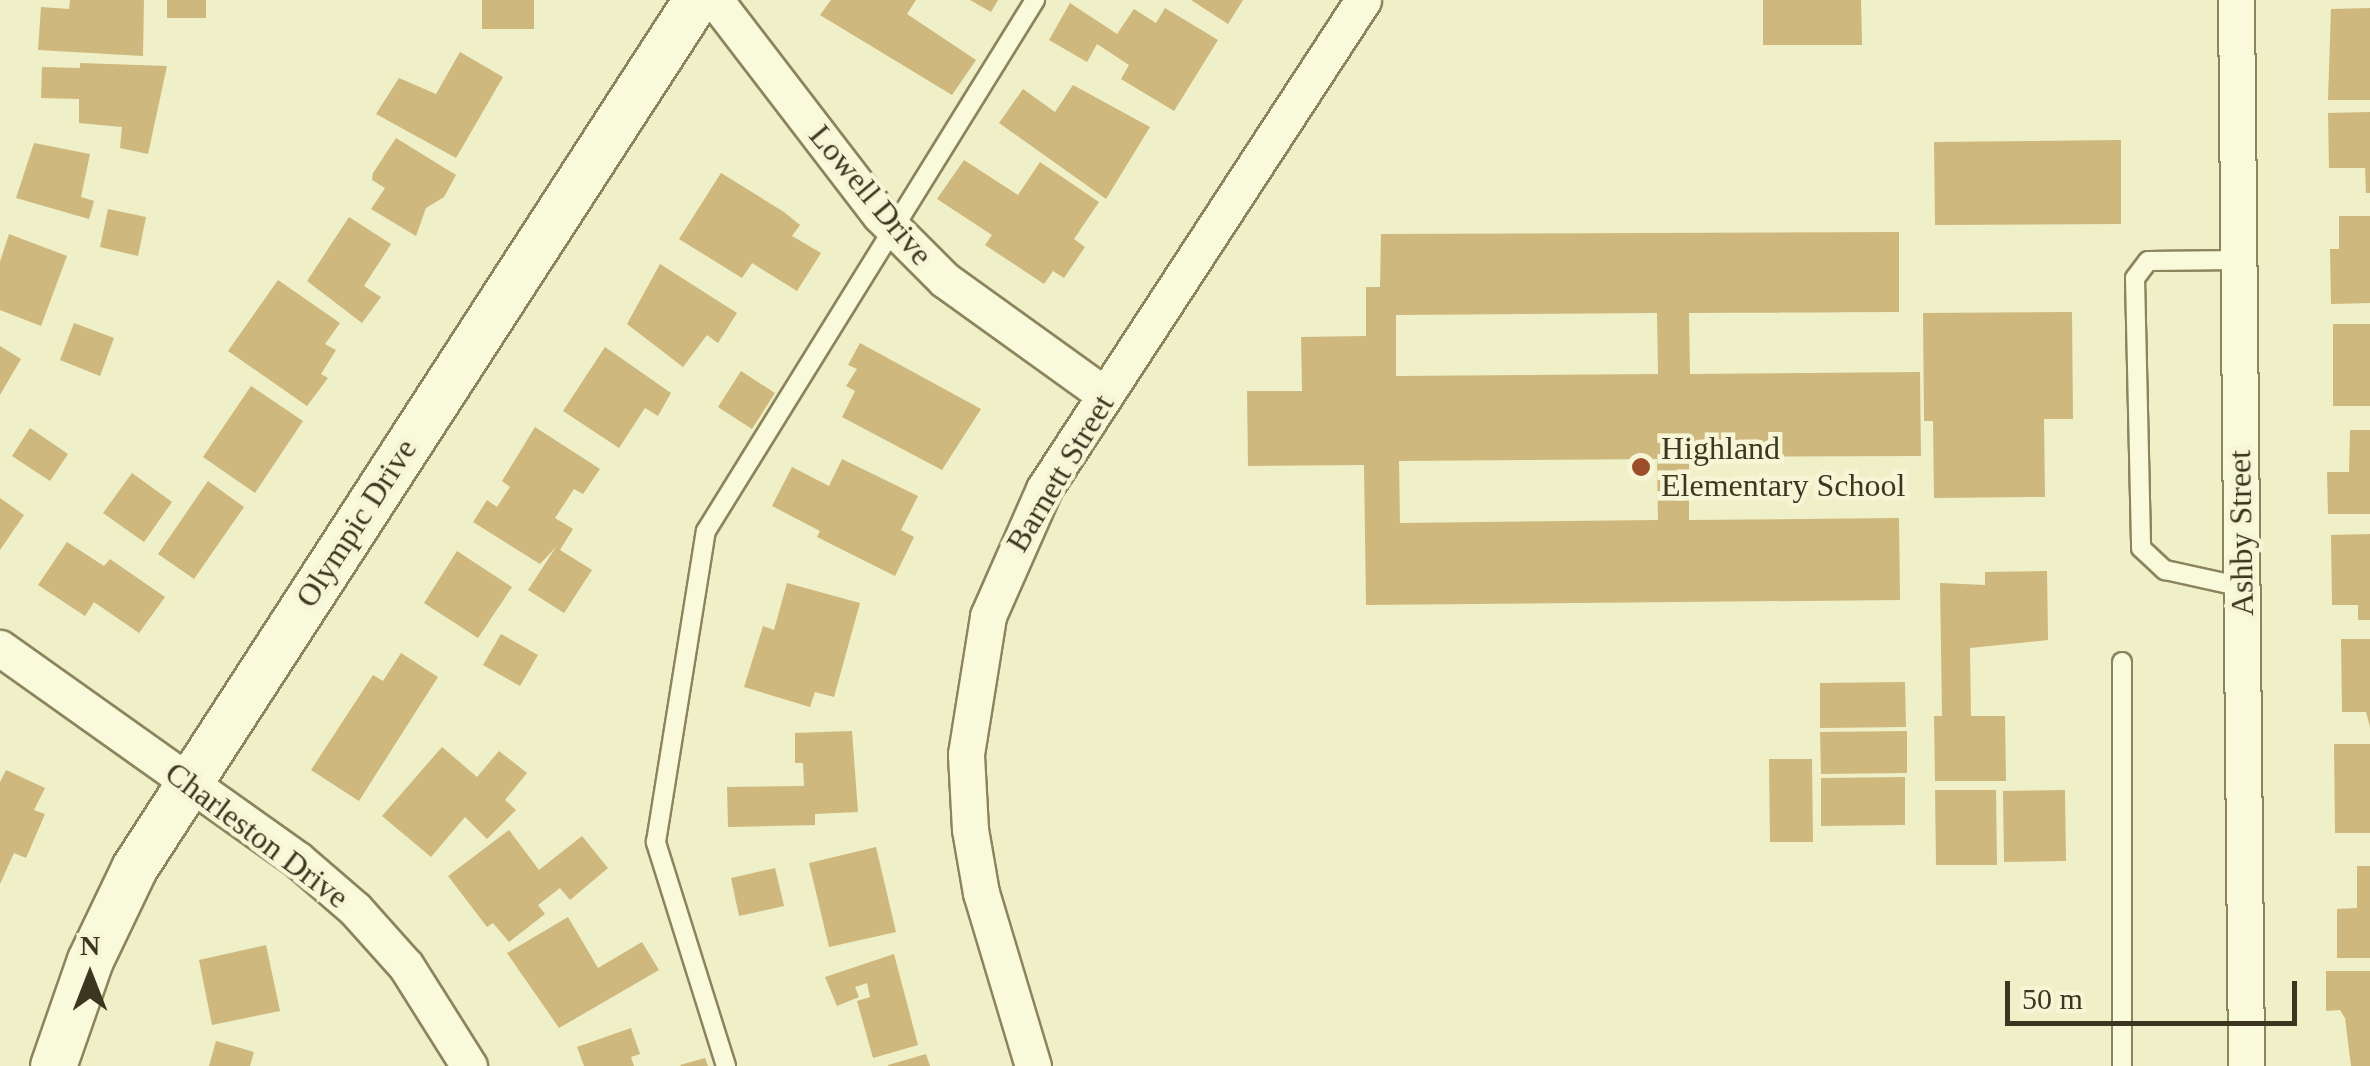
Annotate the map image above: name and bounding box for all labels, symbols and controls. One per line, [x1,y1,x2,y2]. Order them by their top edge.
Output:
street label: Lowell Drive [801,117,941,273]
street label: Barnett Street [998,387,1122,559]
place label: Highland Elementary School [1661,430,1905,505]
street label: Olympic Drive [287,432,425,614]
street label: Ashby Street [2220,450,2262,616]
marker: Highland Elementary School [1630,456,1652,478]
street label: Charleston Drive [158,754,356,916]
north arrow [40,926,140,1026]
text: N [80,930,100,961]
scale bar [2010,961,2302,1023]
text: 50 m [2022,982,2083,1015]

